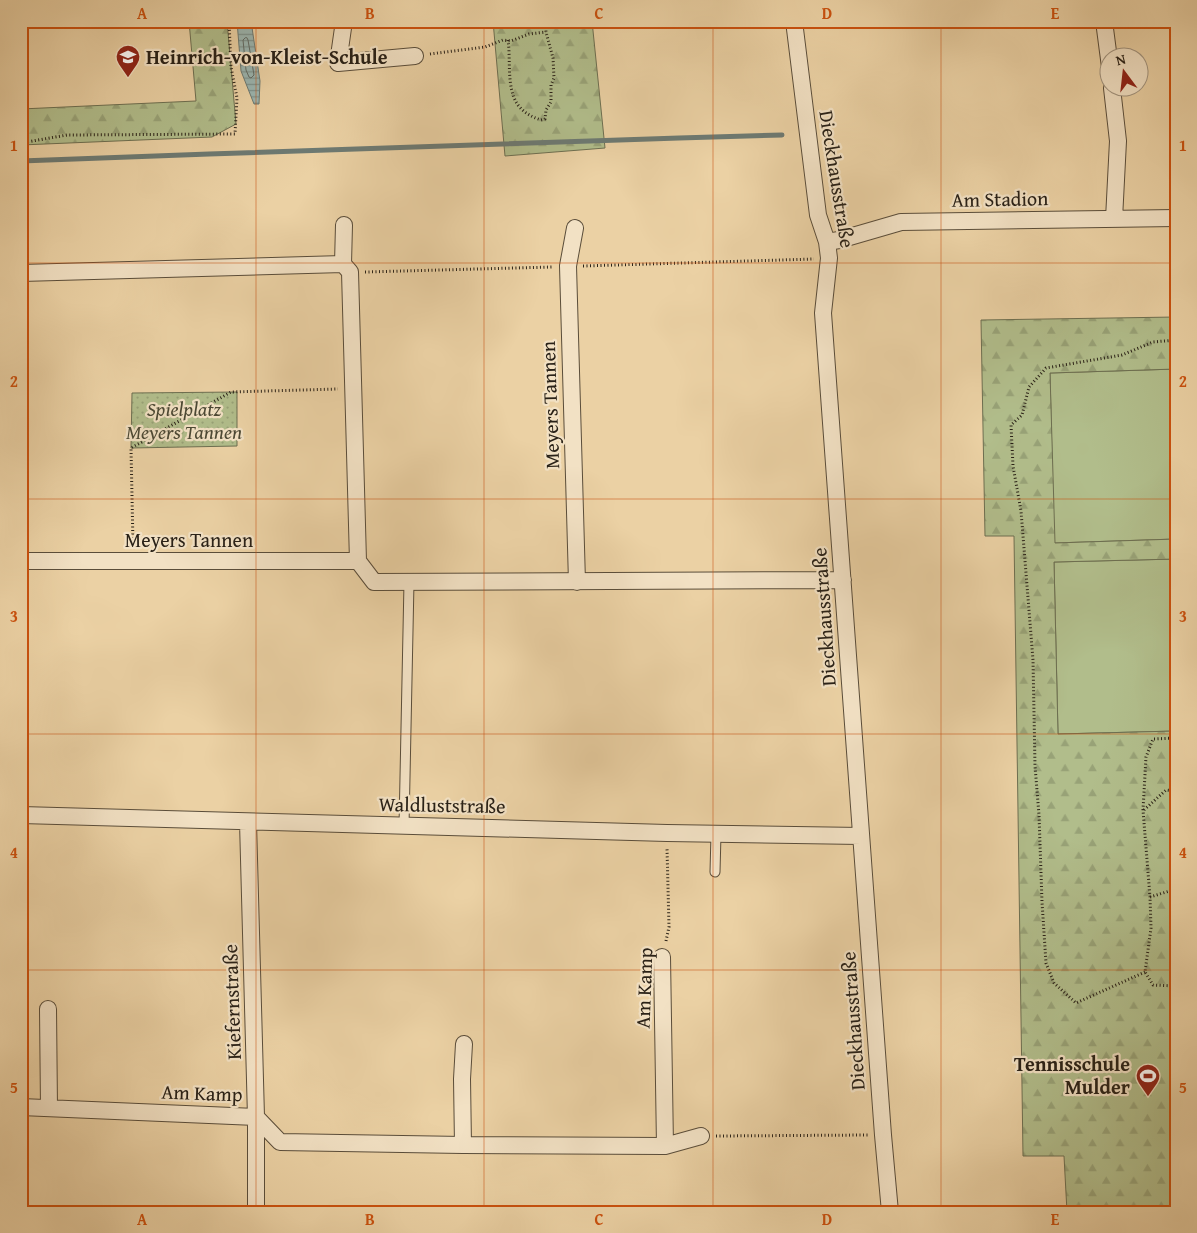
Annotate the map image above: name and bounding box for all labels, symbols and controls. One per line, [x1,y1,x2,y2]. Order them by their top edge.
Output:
text: A [137,1,148,25]
text: B [365,1,375,25]
text: C [594,1,604,25]
text: D [822,1,832,25]
text: E [1051,1,1060,25]
place label: Heinrich-von-Kleist-Schule [146,42,388,71]
school or university icon: Heinrich-von-Kleist-Schule [115,44,141,78]
north arrow [1100,48,1150,98]
text: N [1114,48,1128,70]
street label: Dieckhausstraße [812,108,863,250]
text: 1 [10,133,18,157]
text: 1 [1179,133,1187,157]
street label: Am Stadion [951,183,1049,214]
street label: Meyers Tannen [533,340,566,470]
text: 2 [10,369,18,393]
text: 2 [1179,369,1187,393]
park label: Spielplatz Meyers Tannen [126,394,242,446]
street label: Meyers Tannen [125,525,253,554]
street label: Dieckhausstraße [804,547,843,687]
text: 3 [10,604,18,628]
text: 3 [1179,604,1187,628]
street label: Waldluststraße [378,789,506,820]
text: 4 [10,840,18,864]
text: 4 [1179,840,1187,864]
street label: Kiefernstraße [215,944,248,1060]
street label: Am Kamp [628,947,659,1029]
street label: Dieckhausstraße [833,951,872,1091]
place label: Tennisschule Mulder [1014,1049,1130,1101]
sports icon: Tennisschule Mulder [1135,1063,1161,1097]
text: 5 [10,1075,18,1099]
text: 5 [1179,1075,1187,1099]
street label: Am Kamp [161,1077,243,1108]
text: A [137,1207,148,1231]
text: B [365,1207,375,1231]
text: C [594,1207,604,1231]
text: D [822,1207,832,1231]
text: E [1051,1207,1060,1231]

